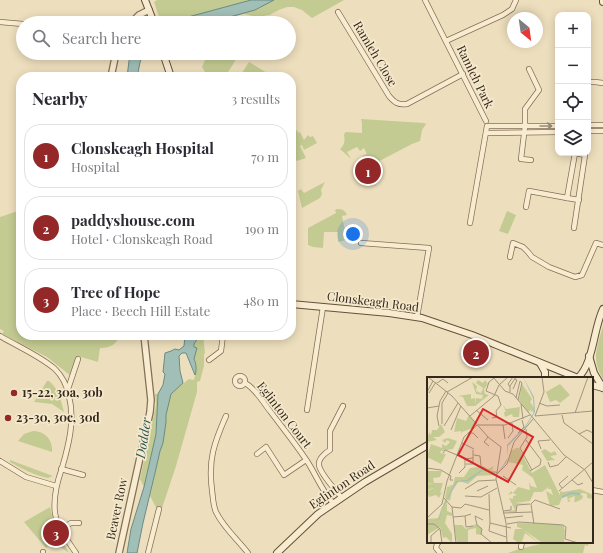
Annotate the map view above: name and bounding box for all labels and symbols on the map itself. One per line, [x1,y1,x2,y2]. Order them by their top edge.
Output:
north arrow [507,12,543,48]
street label: Ramleh Close [350,18,402,89]
street label: Ramleh Park [454,42,498,111]
one-way arrow [539,122,552,130]
pin: 1 [355,156,381,186]
your location [343,224,363,244]
street label: Clonskeagh Road [326,287,420,315]
pin: 2 [463,338,489,368]
inset map [427,377,593,543]
street label: Eglinton Court [254,378,316,451]
place label: 15-22, 30a, 30b [22,384,103,400]
marker: 15-22, 30a, 30b [9,388,19,398]
place label: 23-30, 30c, 30d [16,409,100,425]
marker: 23-30, 30c, 30d [3,413,13,423]
water label: Dodder [131,416,154,460]
street label: Eglinton Road [305,456,377,512]
street label: Beaver Row [102,476,131,541]
pin: 3 [43,518,69,548]

